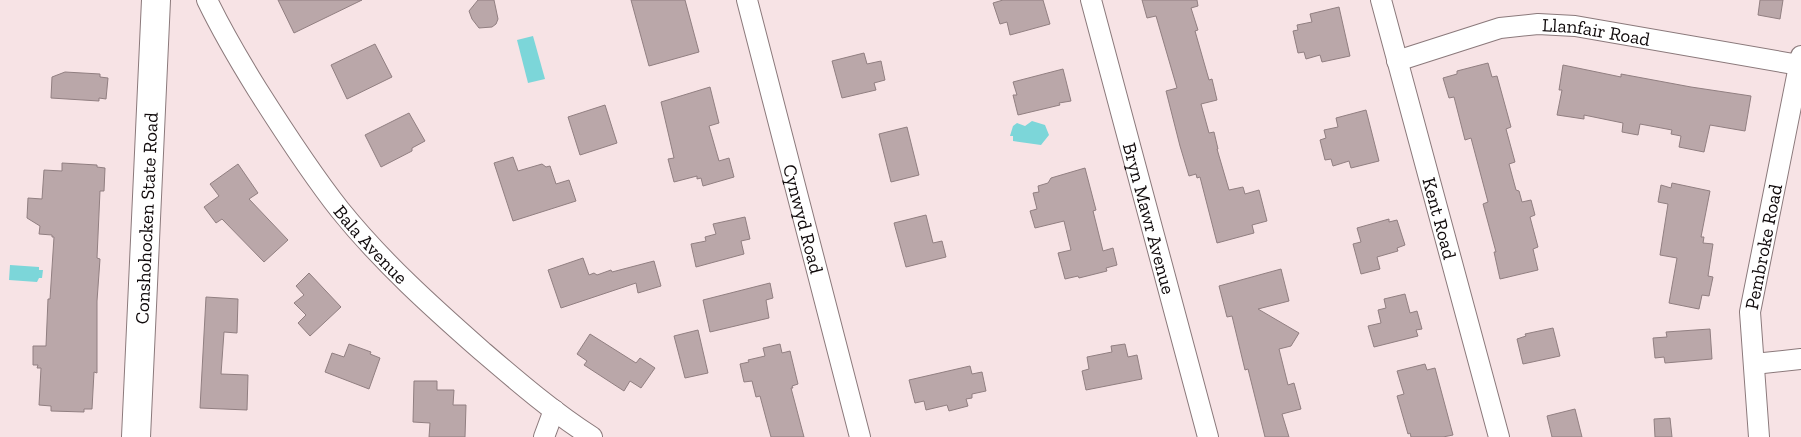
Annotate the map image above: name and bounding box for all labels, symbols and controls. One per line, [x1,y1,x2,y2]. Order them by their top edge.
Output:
street label: Llanfair Road [1541,13,1652,51]
street label: Conshohocken State Road [130,111,163,325]
street label: Bryn Mawr Avenue [1118,140,1180,297]
street label: Cynwyd Road [778,162,828,277]
street label: Kent Road [1417,175,1462,262]
street label: Pembroke Road [1740,181,1787,311]
street label: Bala Avenue [329,200,412,289]

